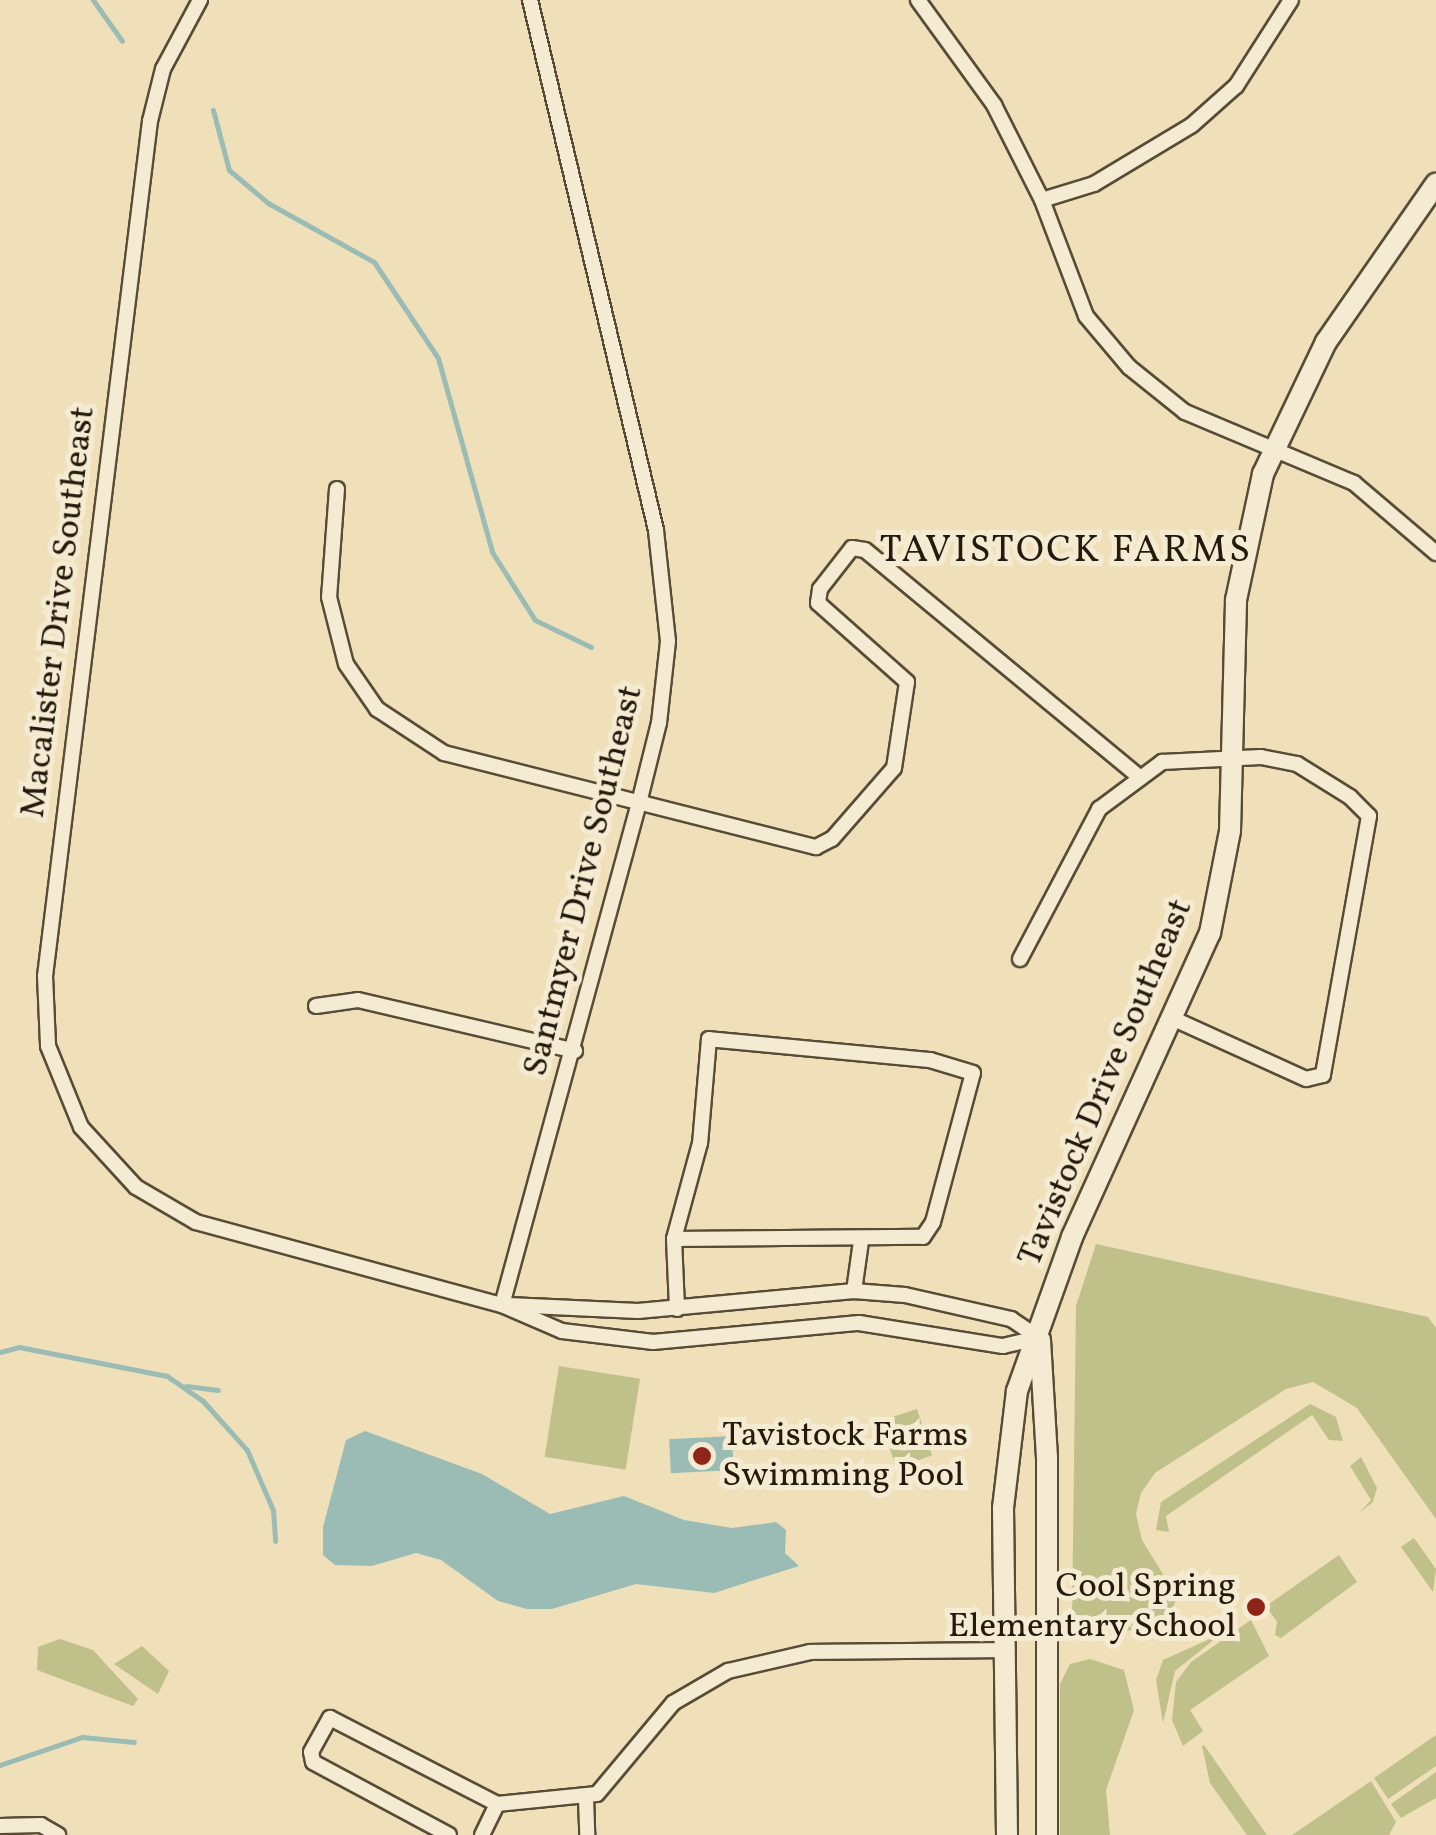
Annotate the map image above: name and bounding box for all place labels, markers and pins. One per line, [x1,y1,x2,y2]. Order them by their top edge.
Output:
place label: Tavistock Farms Swimming Pool [722,1415,968,1497]
marker: Tavistock Farms Swimming Pool [691,1445,713,1467]
place label: Cool Spring Elementary School [947,1566,1236,1648]
marker: Cool Spring Elementary School [1245,1596,1267,1618]

